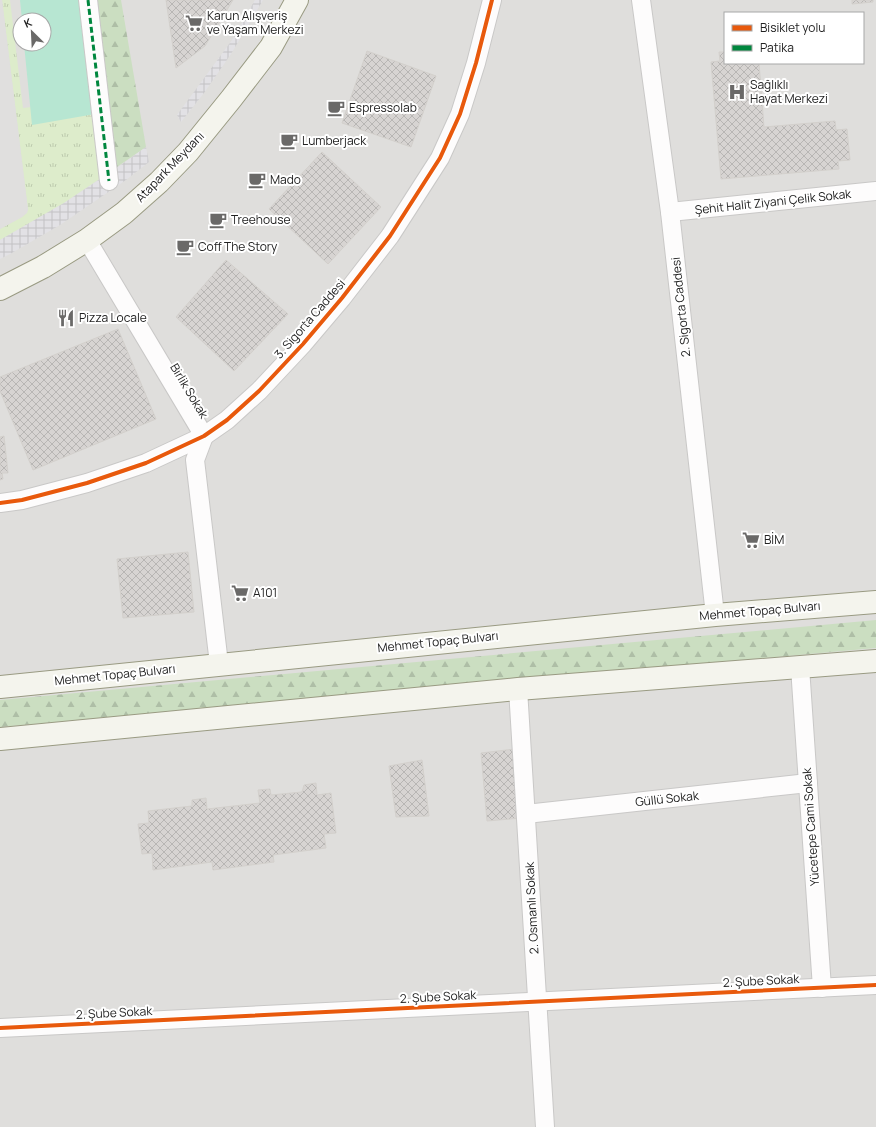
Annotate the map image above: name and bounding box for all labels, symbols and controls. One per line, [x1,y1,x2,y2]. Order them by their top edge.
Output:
place label: Karun Alışveriş ve Yaşam Merkezi [207,7,304,38]
north arrow [12,12,52,52]
legend [724,12,864,64]
supermarket icon: Karun Alışveriş ve Yaşam Merkezi [184,13,204,33]
text: K [21,14,35,31]
text: Bisiklet yolu [760,19,825,36]
text: Patika [760,39,794,56]
place label: Sağlıklı Hayat Merkezi [750,76,828,107]
hospital icon: Sağlıklı Hayat Merkezi [727,82,747,102]
cafe icon: Espressolab [326,98,346,118]
place label: Espressolab [349,99,417,116]
street label: Atapark Meydanı [132,128,208,206]
cafe icon: Lumberjack [279,131,299,151]
place label: Lumberjack [302,132,367,149]
cafe icon: Mado [247,170,267,190]
place label: Mado [270,171,301,188]
street label: Şehit Halit Ziyani Çelik Sokak [694,185,853,218]
cafe icon: Treehouse [208,210,228,230]
place label: Treehouse [231,211,290,228]
cafe icon: Coff The Story [175,237,195,257]
place label: Coff The Story [198,238,278,255]
street label: 2. Sigorta Caddesi [667,256,694,358]
street label: 3. Sigorta Caddesi [270,275,349,362]
restaurant icon: Pizza Locale [56,308,76,328]
place label: Pizza Locale [79,309,147,326]
street label: Birlik Sokak [166,360,213,422]
supermarket icon: BİM [741,530,761,550]
place label: BİM [764,531,784,548]
supermarket icon: A101 [230,583,250,603]
place label: A101 [253,584,277,601]
street label: Mehmet Topaç Bulvarı [699,597,821,624]
street label: Mehmet Topaç Bulvarı [377,627,499,656]
street label: Mehmet Topaç Bulvarı [54,660,176,689]
street label: Yücetepe Cami Sokak [798,766,823,887]
street label: Güllü Sokak [634,787,701,810]
street label: 2. Osmanlı Sokak [521,860,542,955]
street label: 2. Şube Sokak [722,970,801,991]
street label: 2. Şube Sokak [399,986,478,1007]
street label: 2. Şube Sokak [75,1002,154,1023]

